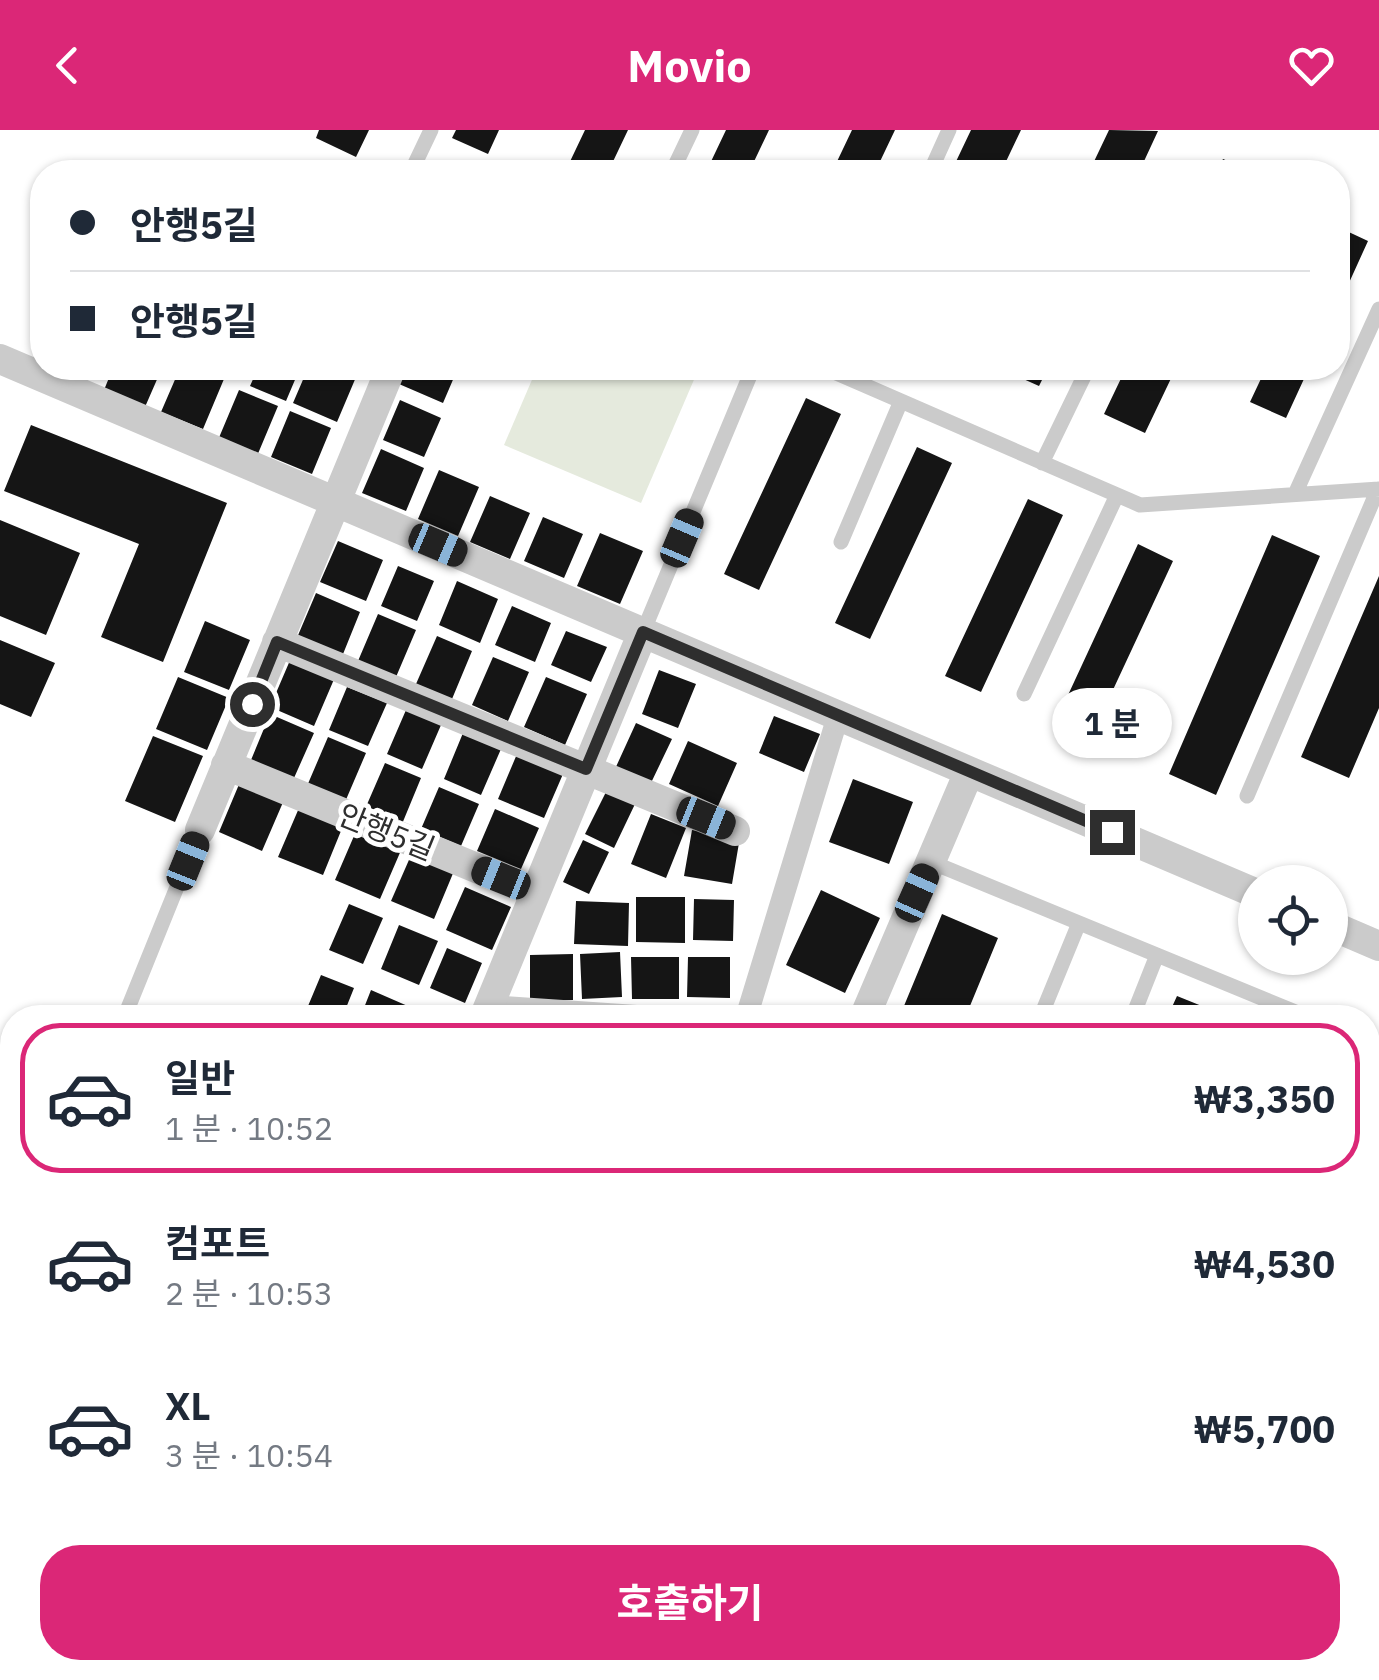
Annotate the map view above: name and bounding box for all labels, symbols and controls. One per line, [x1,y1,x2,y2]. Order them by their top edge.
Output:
text: Movio [627,36,752,94]
icon: back [40,38,95,93]
icon: heart [1284,38,1339,93]
text: 안행5길 [130,200,258,249]
text: 안행5길 [130,296,258,345]
car [656,505,708,571]
car [405,519,471,571]
route start [230,682,275,727]
callout: 1 분 [1052,687,1172,757]
text: 1 분 [1084,702,1140,744]
car [673,793,739,843]
street label: 안행5길 [333,794,441,868]
route end [1090,810,1135,855]
car [163,828,213,894]
car [468,853,534,903]
car [891,859,943,927]
map controls [1238,865,1348,975]
button: locate [1238,865,1348,975]
icon: car [45,1053,135,1143]
text: 일반 [165,1053,235,1102]
text: ₩3,350 [1193,1074,1335,1123]
text: 1 분 · 10:52 [165,1107,333,1149]
icon: car [45,1218,135,1308]
text: 컴포트 [165,1218,270,1267]
text: ₩4,530 [1193,1239,1335,1288]
text: 2 분 · 10:53 [165,1272,333,1314]
text: XL [165,1381,211,1430]
icon: car [45,1383,135,1473]
text: ₩5,700 [1193,1404,1335,1453]
text: 3 분 · 10:54 [165,1434,333,1476]
button: 호출하기 [40,1545,1340,1660]

